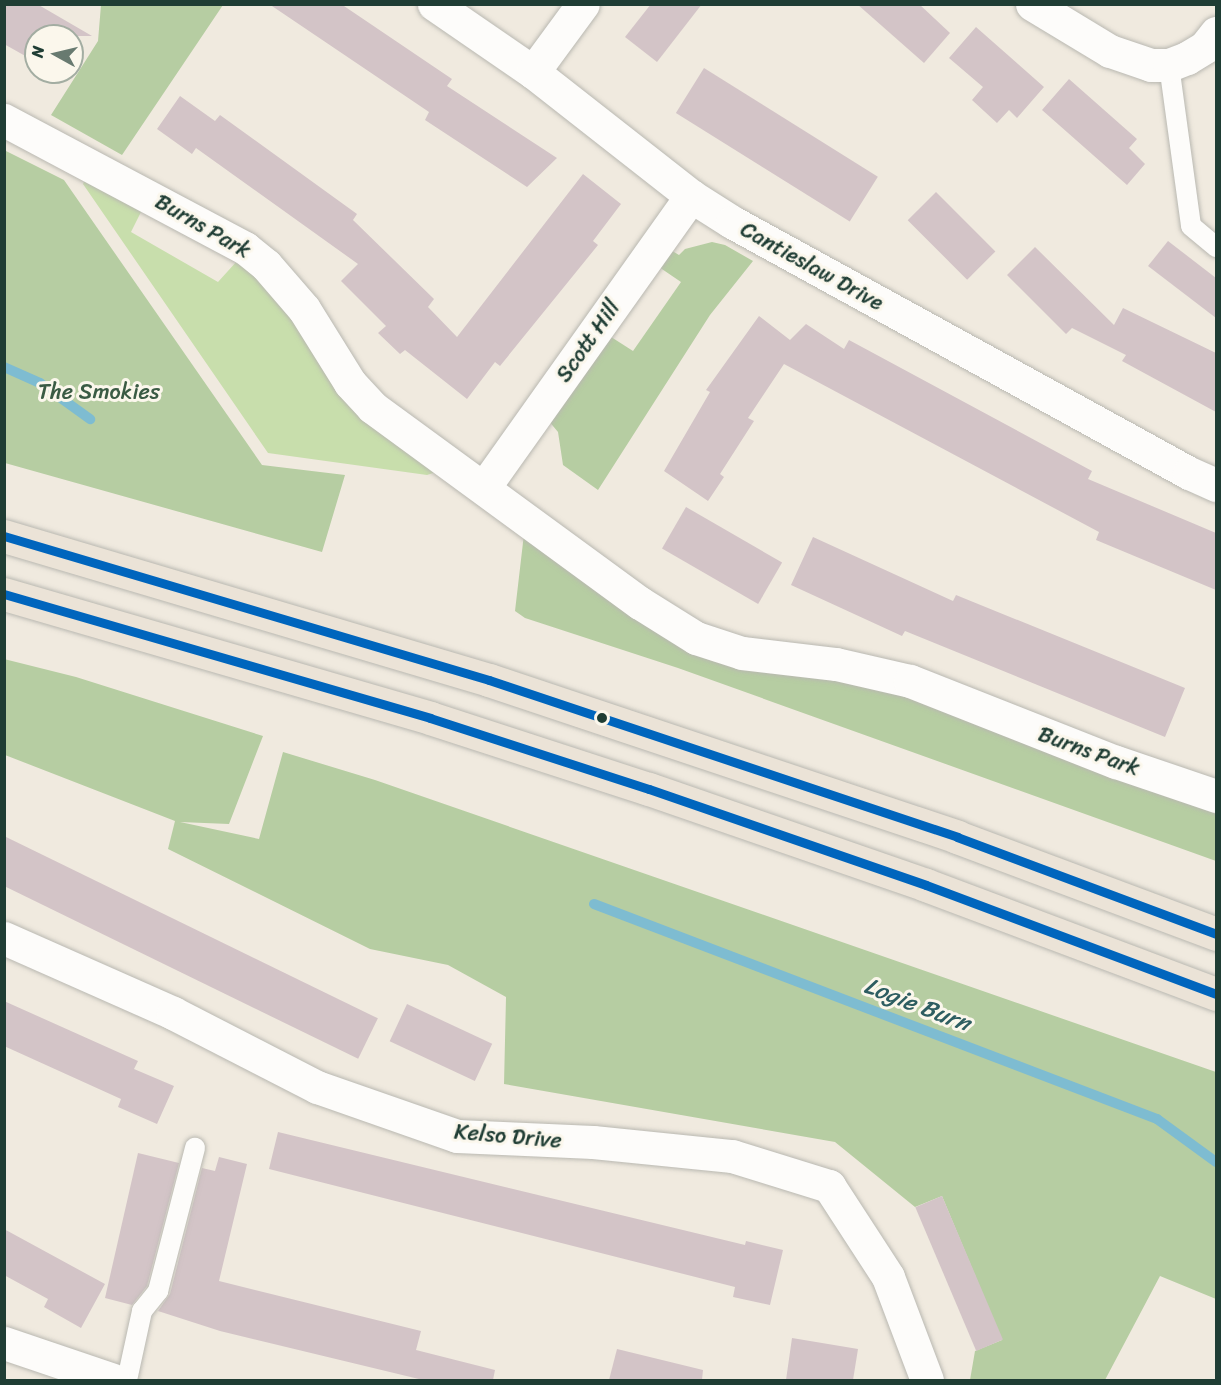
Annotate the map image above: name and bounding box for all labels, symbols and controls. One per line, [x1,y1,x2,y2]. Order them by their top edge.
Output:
north arrow [24,24,84,84]
text: N [23,44,53,59]
street label: Burns Park [150,188,256,264]
street label: Cantieslaw Drive [736,216,888,316]
street label: Scott Hill [550,295,626,387]
park label: The Smokies [39,379,159,405]
unlabelled marker [596,712,608,724]
street label: Burns Park [1034,720,1144,782]
water label: Logie Burn [860,972,974,1038]
street label: Kelso Drive [453,1118,563,1154]

